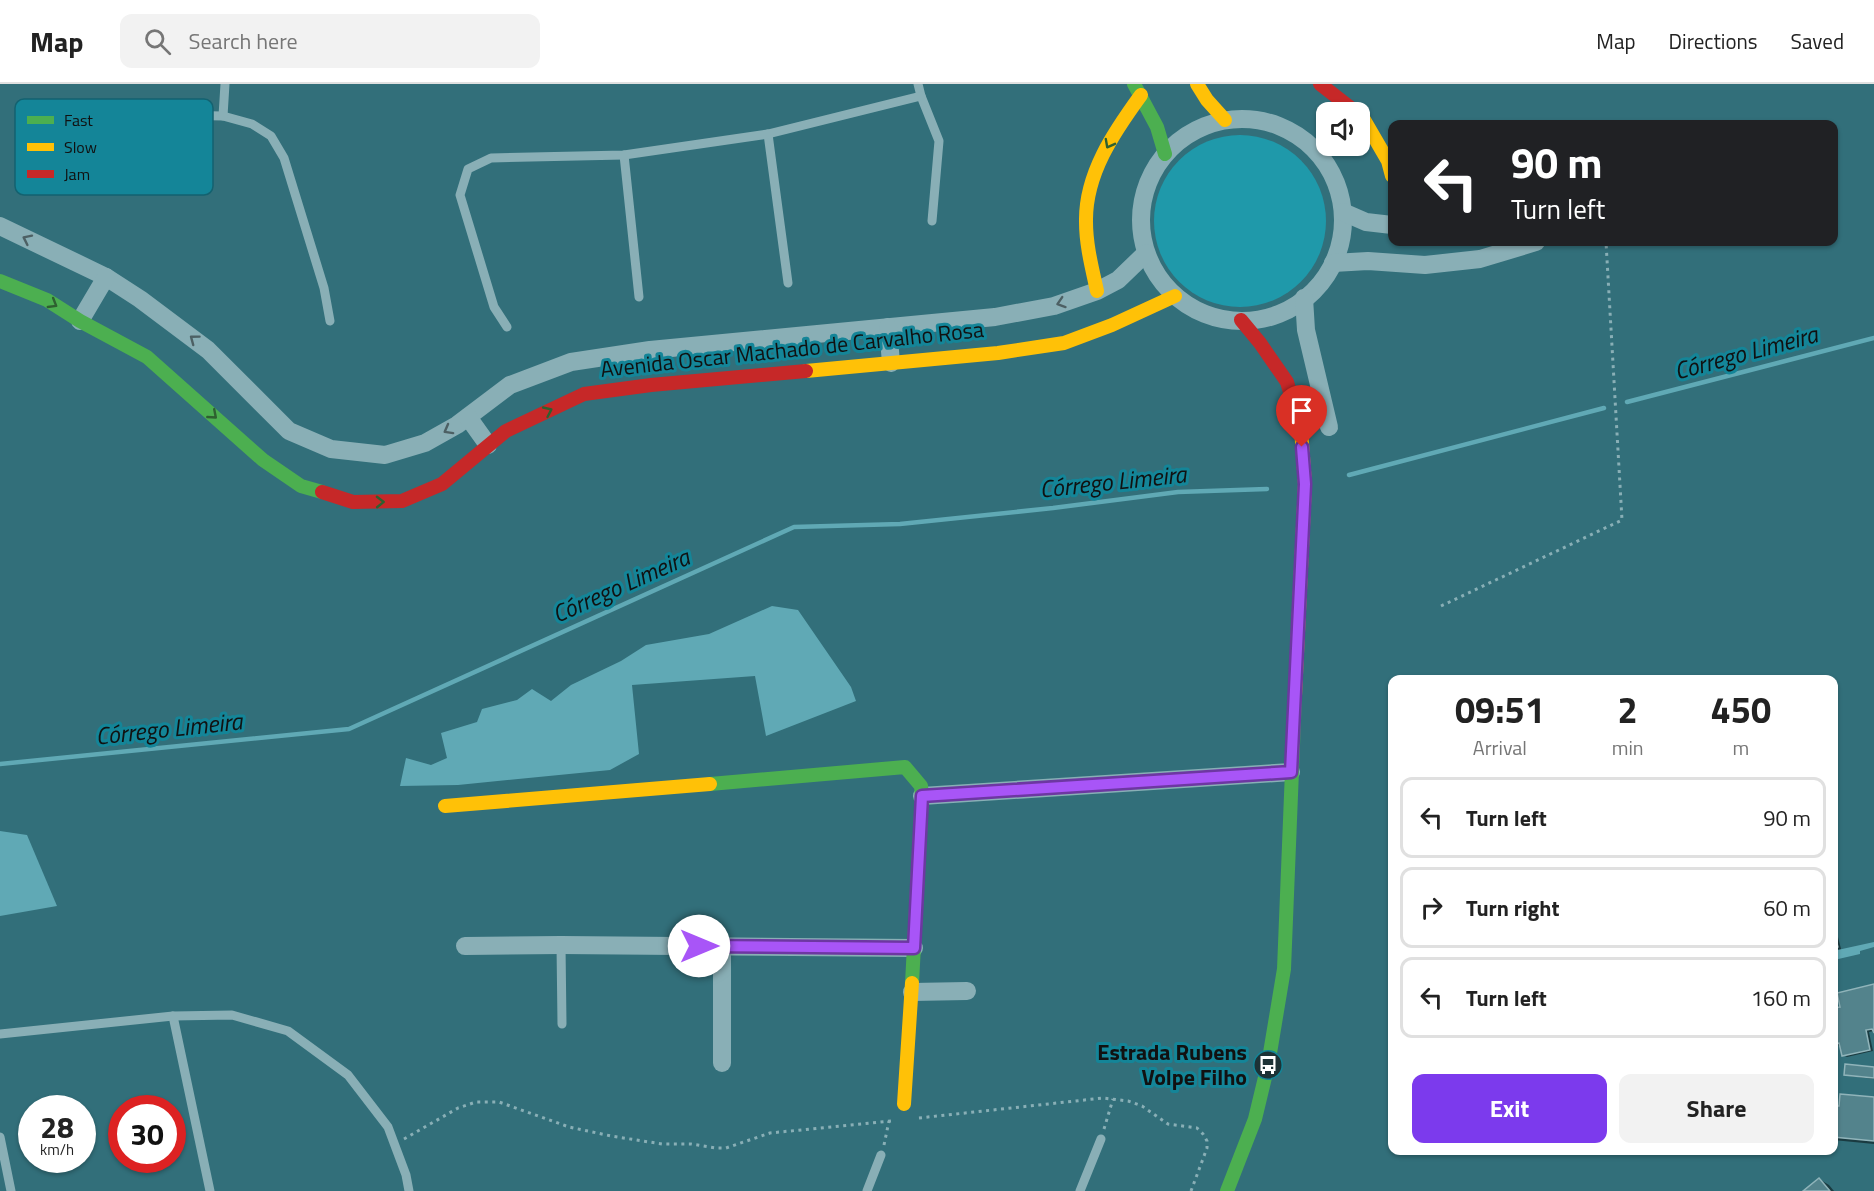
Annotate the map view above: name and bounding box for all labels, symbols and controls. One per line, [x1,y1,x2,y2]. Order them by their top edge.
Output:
search box [120,14,540,68]
text: Map [30,20,84,63]
text: Search here [189,24,298,58]
icon: search [141,25,174,58]
text: Map [1596,25,1636,57]
text: Directions [1669,25,1758,57]
text: Saved [1791,25,1844,57]
legend [15,99,213,195]
map controls [1316,102,1370,156]
button: sound [1316,102,1370,156]
text: Fast [64,108,93,132]
text: 90 m [1511,130,1603,194]
text: Slow [64,135,97,159]
one-way arrow [1105,138,1116,148]
icon: left [1412,144,1490,222]
text: Jam [64,162,90,186]
text: Turn left [1511,188,1605,229]
one-way arrow [23,235,34,247]
one-way arrow [1056,296,1067,309]
one-way arrow [47,297,57,309]
street label: Avenida Oscar Machado de Carvalho Rosa [599,312,985,386]
water label: Córrego Limeira [1670,315,1823,388]
one-way arrow [189,336,200,347]
pin [1276,385,1327,447]
icon: arrive [1285,394,1318,427]
one-way arrow [541,407,552,419]
one-way arrow [206,408,216,419]
one-way arrow [443,423,454,435]
water label: Córrego Limeira [1038,455,1190,507]
one-way arrow [375,496,384,508]
water label: Córrego Limeira [546,538,697,631]
text: 09:51 [1455,682,1545,737]
text: 2 [1618,682,1638,737]
text: 450 [1711,682,1771,737]
water label: Córrego Limeira [94,702,246,754]
text: Arrival [1473,732,1527,763]
text: min [1612,732,1644,763]
text: m [1732,732,1749,763]
icon: left [1415,801,1448,834]
text: Turn left [1466,801,1547,835]
text: 90 m [1763,801,1811,835]
icon: right [1415,891,1448,924]
text: Turn right [1466,891,1560,925]
text: 60 m [1763,891,1811,925]
position arrow [667,914,731,978]
icon: left [1415,981,1448,1014]
text: Turn left [1466,981,1547,1015]
text: 160 m [1751,981,1811,1015]
place label: Estrada Rubens Volpe Filho [1097,1035,1247,1094]
bus stop icon: Estrada Rubens Volpe Filho [1252,1049,1284,1081]
button: Exit [1412,1074,1607,1143]
button: Share [1619,1074,1814,1143]
speed limit sign: 30 [108,1095,186,1173]
text: 28 [40,1104,74,1150]
text: km/h [40,1138,74,1161]

